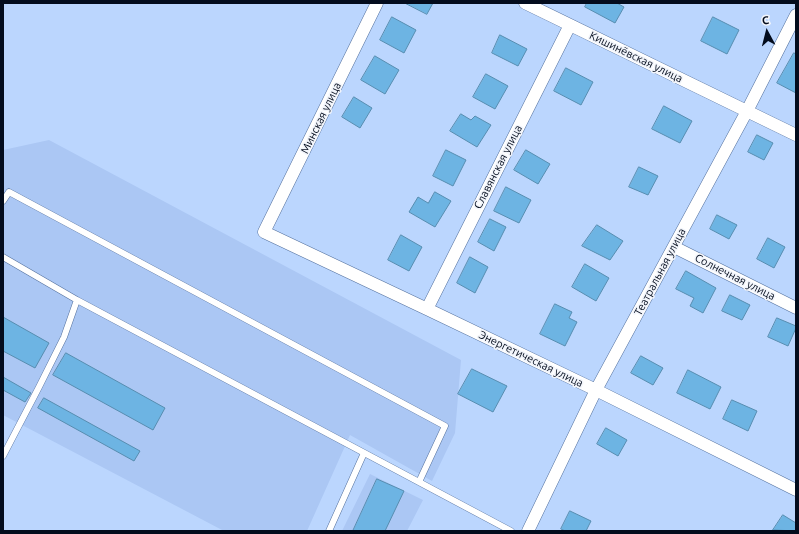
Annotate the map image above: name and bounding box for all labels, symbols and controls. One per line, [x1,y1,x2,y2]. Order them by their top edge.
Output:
north arrow [747,12,787,52]
text: С [761,14,770,26]
street label: Кишинёвская улица [587,29,685,85]
street label: Минская улица [298,80,344,156]
street label: Славянская улица [471,123,525,211]
street label: Театральная улица [631,226,689,318]
street label: Солнечная улица [693,251,777,303]
street label: Энергетическая улица [477,328,585,390]

